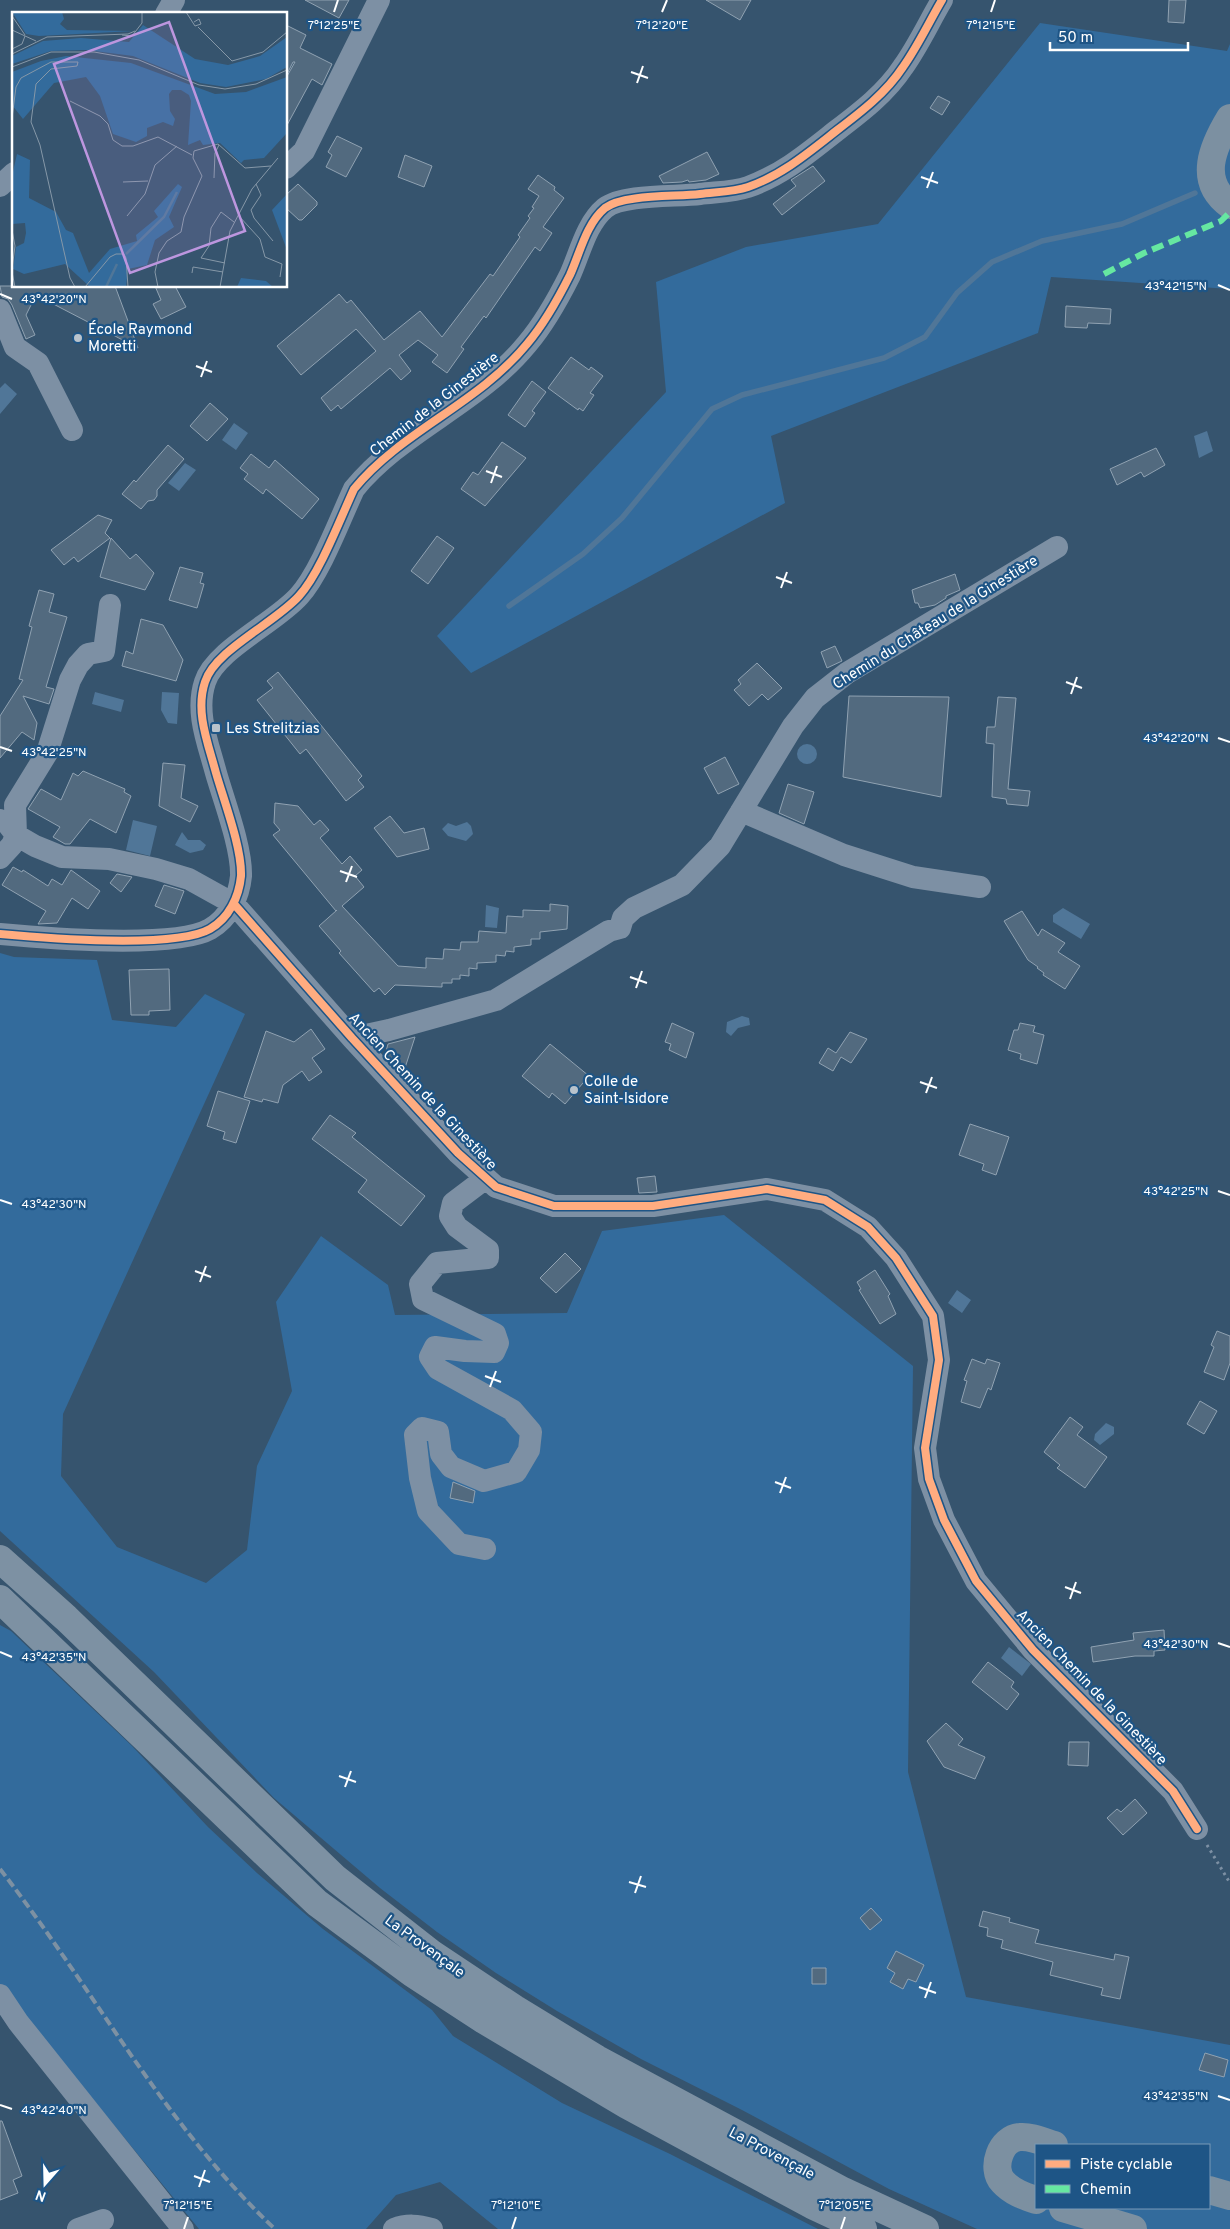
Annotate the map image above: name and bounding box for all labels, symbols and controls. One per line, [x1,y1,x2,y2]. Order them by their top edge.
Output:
inset map [12,12,288,288]
text: 7°12'25"E [308,18,360,34]
text: 7°12'20"E [636,18,688,34]
text: 7°12'15"E [966,18,1016,34]
scale bar [1050,20,1188,52]
text: 50 m [1058,29,1093,48]
text: 43°42'15"N [1145,279,1207,295]
text: 43°42'20"N [21,292,87,308]
place label: École Raymond Moretti [88,320,192,357]
marker: École Raymond Moretti [72,332,84,344]
street label: Chemin de la Ginestière [366,349,503,462]
street label: Chemin du Château de la Ginestière [830,552,1042,695]
place label: Les Strelitzias [226,720,320,739]
marker: Les Strelitzias [210,722,222,734]
text: 43°42'20"N [1143,731,1209,747]
text: 43°42'25"N [21,745,87,761]
street label: Ancien Chemin de la Ginestière [344,1009,500,1175]
place label: Colle de Saint-Isidore [584,1073,669,1109]
marker: Colle de Saint-Isidore [568,1084,580,1096]
text: 43°42'25"N [1143,1184,1209,1200]
text: 43°42'30"N [21,1197,87,1213]
street label: Ancien Chemin de la Ginestière [1011,1606,1170,1770]
text: 43°42'30"N [1143,1637,1209,1653]
text: 43°42'35"N [22,1650,86,1666]
street label: La Provençale [380,1912,468,1983]
text: 43°42'35"N [1144,2089,1208,2105]
text: 43°42'40"N [21,2103,87,2119]
street label: La Provençale [725,2124,818,2185]
legend [1035,2144,1210,2209]
text: Piste cyclable [1080,2156,1173,2175]
north arrow [20,2159,70,2209]
text: Chemin [1080,2181,1132,2200]
text: N [33,2185,49,2205]
text: 7°12'15"E [163,2198,213,2214]
text: 7°12'10"E [491,2198,541,2214]
text: 7°12'05"E [819,2198,871,2214]

